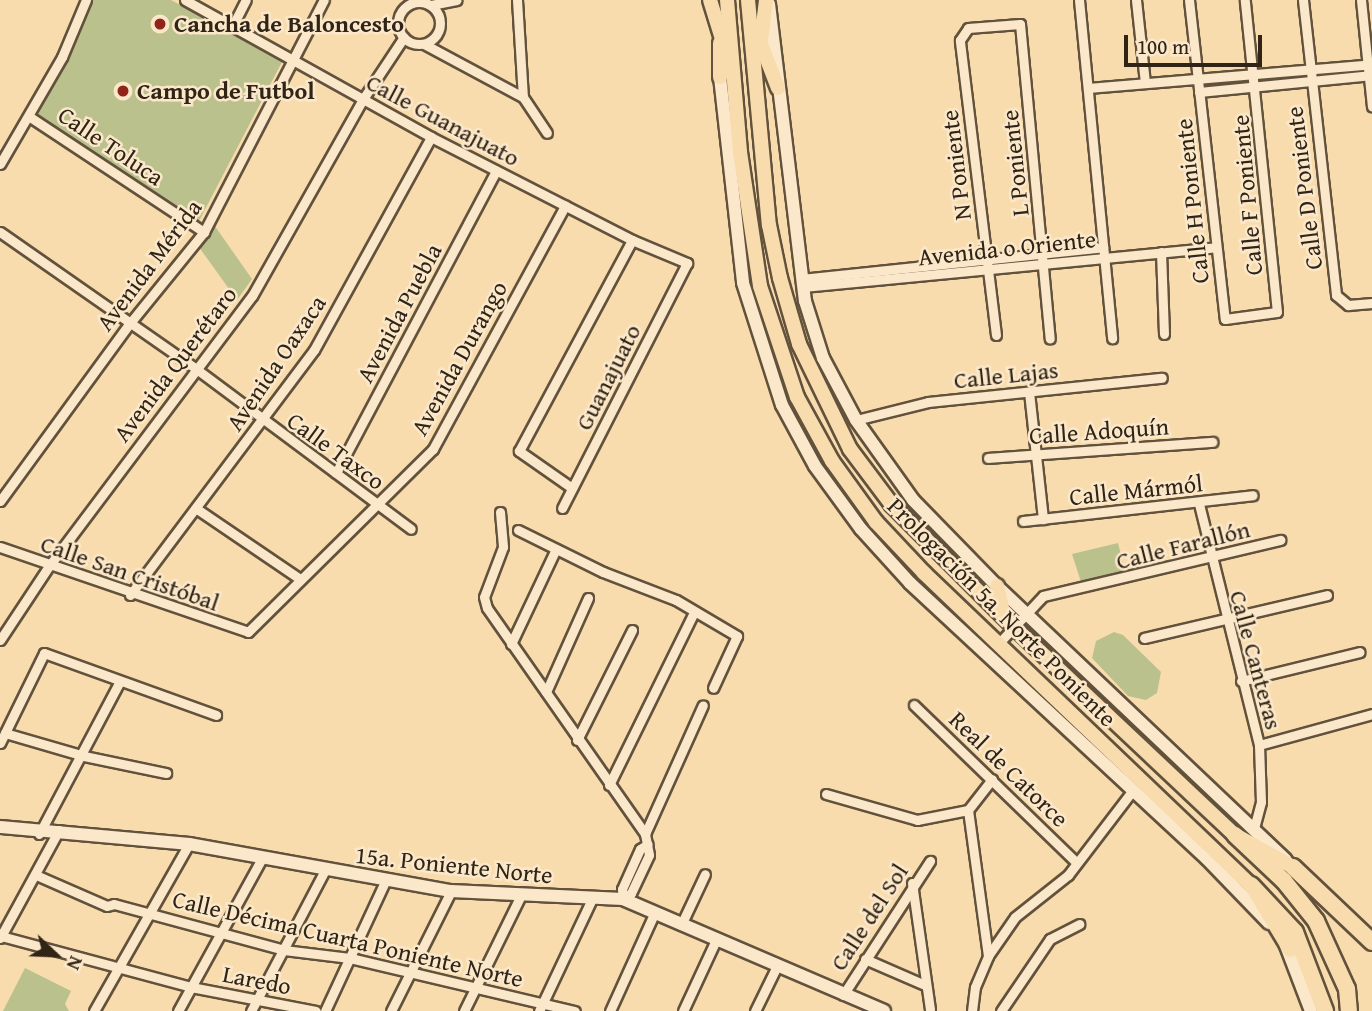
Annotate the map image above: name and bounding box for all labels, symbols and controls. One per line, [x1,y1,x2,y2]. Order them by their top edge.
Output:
place label: Cancha de Baloncesto [174,10,404,38]
marker: Cancha de Baloncesto [152,16,168,32]
scale bar [1127,21,1265,65]
text: 100 m [1137,31,1189,62]
street label: Calle Guanajuato [362,68,524,172]
place label: Campo de Futbol [137,77,315,105]
marker: Campo de Futbol [115,83,131,99]
street label: Calle Toluca [53,100,169,192]
street label: Calle D Poniente [1280,105,1328,271]
street label: N Poniente [935,108,977,222]
street label: L Poniente [995,108,1035,218]
street label: Calle F Poniente [1226,113,1268,277]
street label: Calle H Poniente [1169,117,1215,285]
street label: Avenida Mérida [90,193,208,337]
street label: Avenida o Oriente [917,224,1097,272]
street label: Avenida Puebla [350,239,448,387]
street label: Avenida Durango [405,276,513,440]
street label: Avenida Querétaro [107,281,243,447]
street label: Avenida Oaxaca [220,290,332,436]
street label: Guanajuato [569,319,647,435]
street label: Calle Lajas [952,355,1060,395]
street label: Calle Taxco [282,406,390,496]
street label: Calle Adoquín [1028,412,1170,450]
street label: Calle Mármól [1068,469,1204,511]
street label: Prologación 5a. Norte Poniente [882,492,1122,732]
street label: Calle Farallón [1113,514,1253,576]
street label: Calle San Cristóbal [37,529,223,617]
street label: Calle Canteras [1224,587,1288,733]
street label: Real de Catorce [943,705,1075,833]
street label: 15a. Poniente Norte [354,840,554,890]
street label: Calle del Sol [824,858,914,976]
street label: Calle Décima Cuarta Poniente Norte [170,885,526,993]
north arrow [21,920,91,990]
text: N [60,952,91,975]
street label: Laredo [220,959,294,1001]

